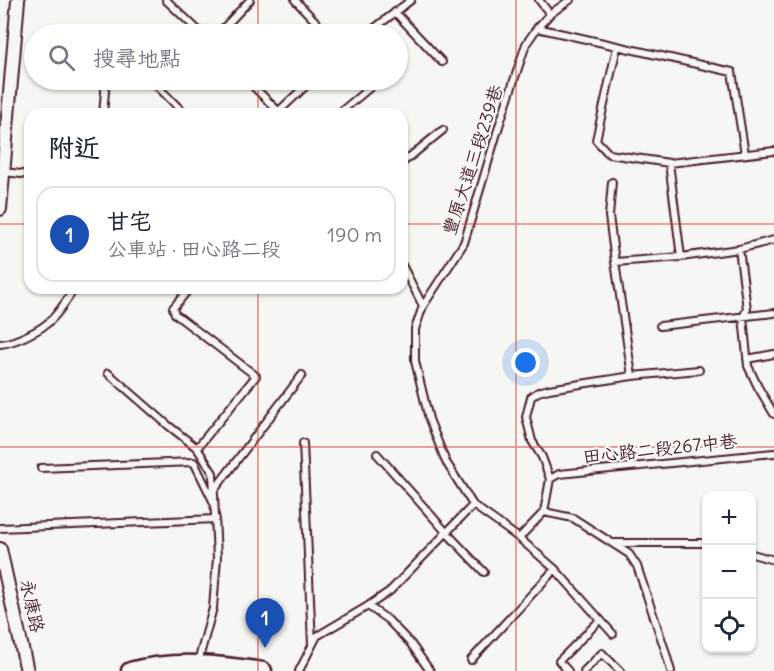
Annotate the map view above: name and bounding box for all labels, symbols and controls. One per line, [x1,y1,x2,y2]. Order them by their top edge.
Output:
search box [24,24,408,90]
icon: search [45,41,78,74]
text: 搜尋地點 [93,44,181,72]
street label: 豐原大道三段239巷 [437,82,508,238]
text: 附近 [48,131,100,164]
text: 甘宅 [107,207,151,235]
text: 1 [66,222,73,247]
text: 190 m [327,222,382,247]
text: 公車站 · 田心路二段 [107,236,281,261]
your location [511,348,540,377]
street label: 田心路二段267中巷 [582,429,738,468]
map controls [702,491,756,653]
button: + [702,491,756,545]
button: − [702,545,756,599]
street label: 永康路 [16,577,49,635]
pin: 1 [246,598,284,648]
button: locate [702,599,756,653]

